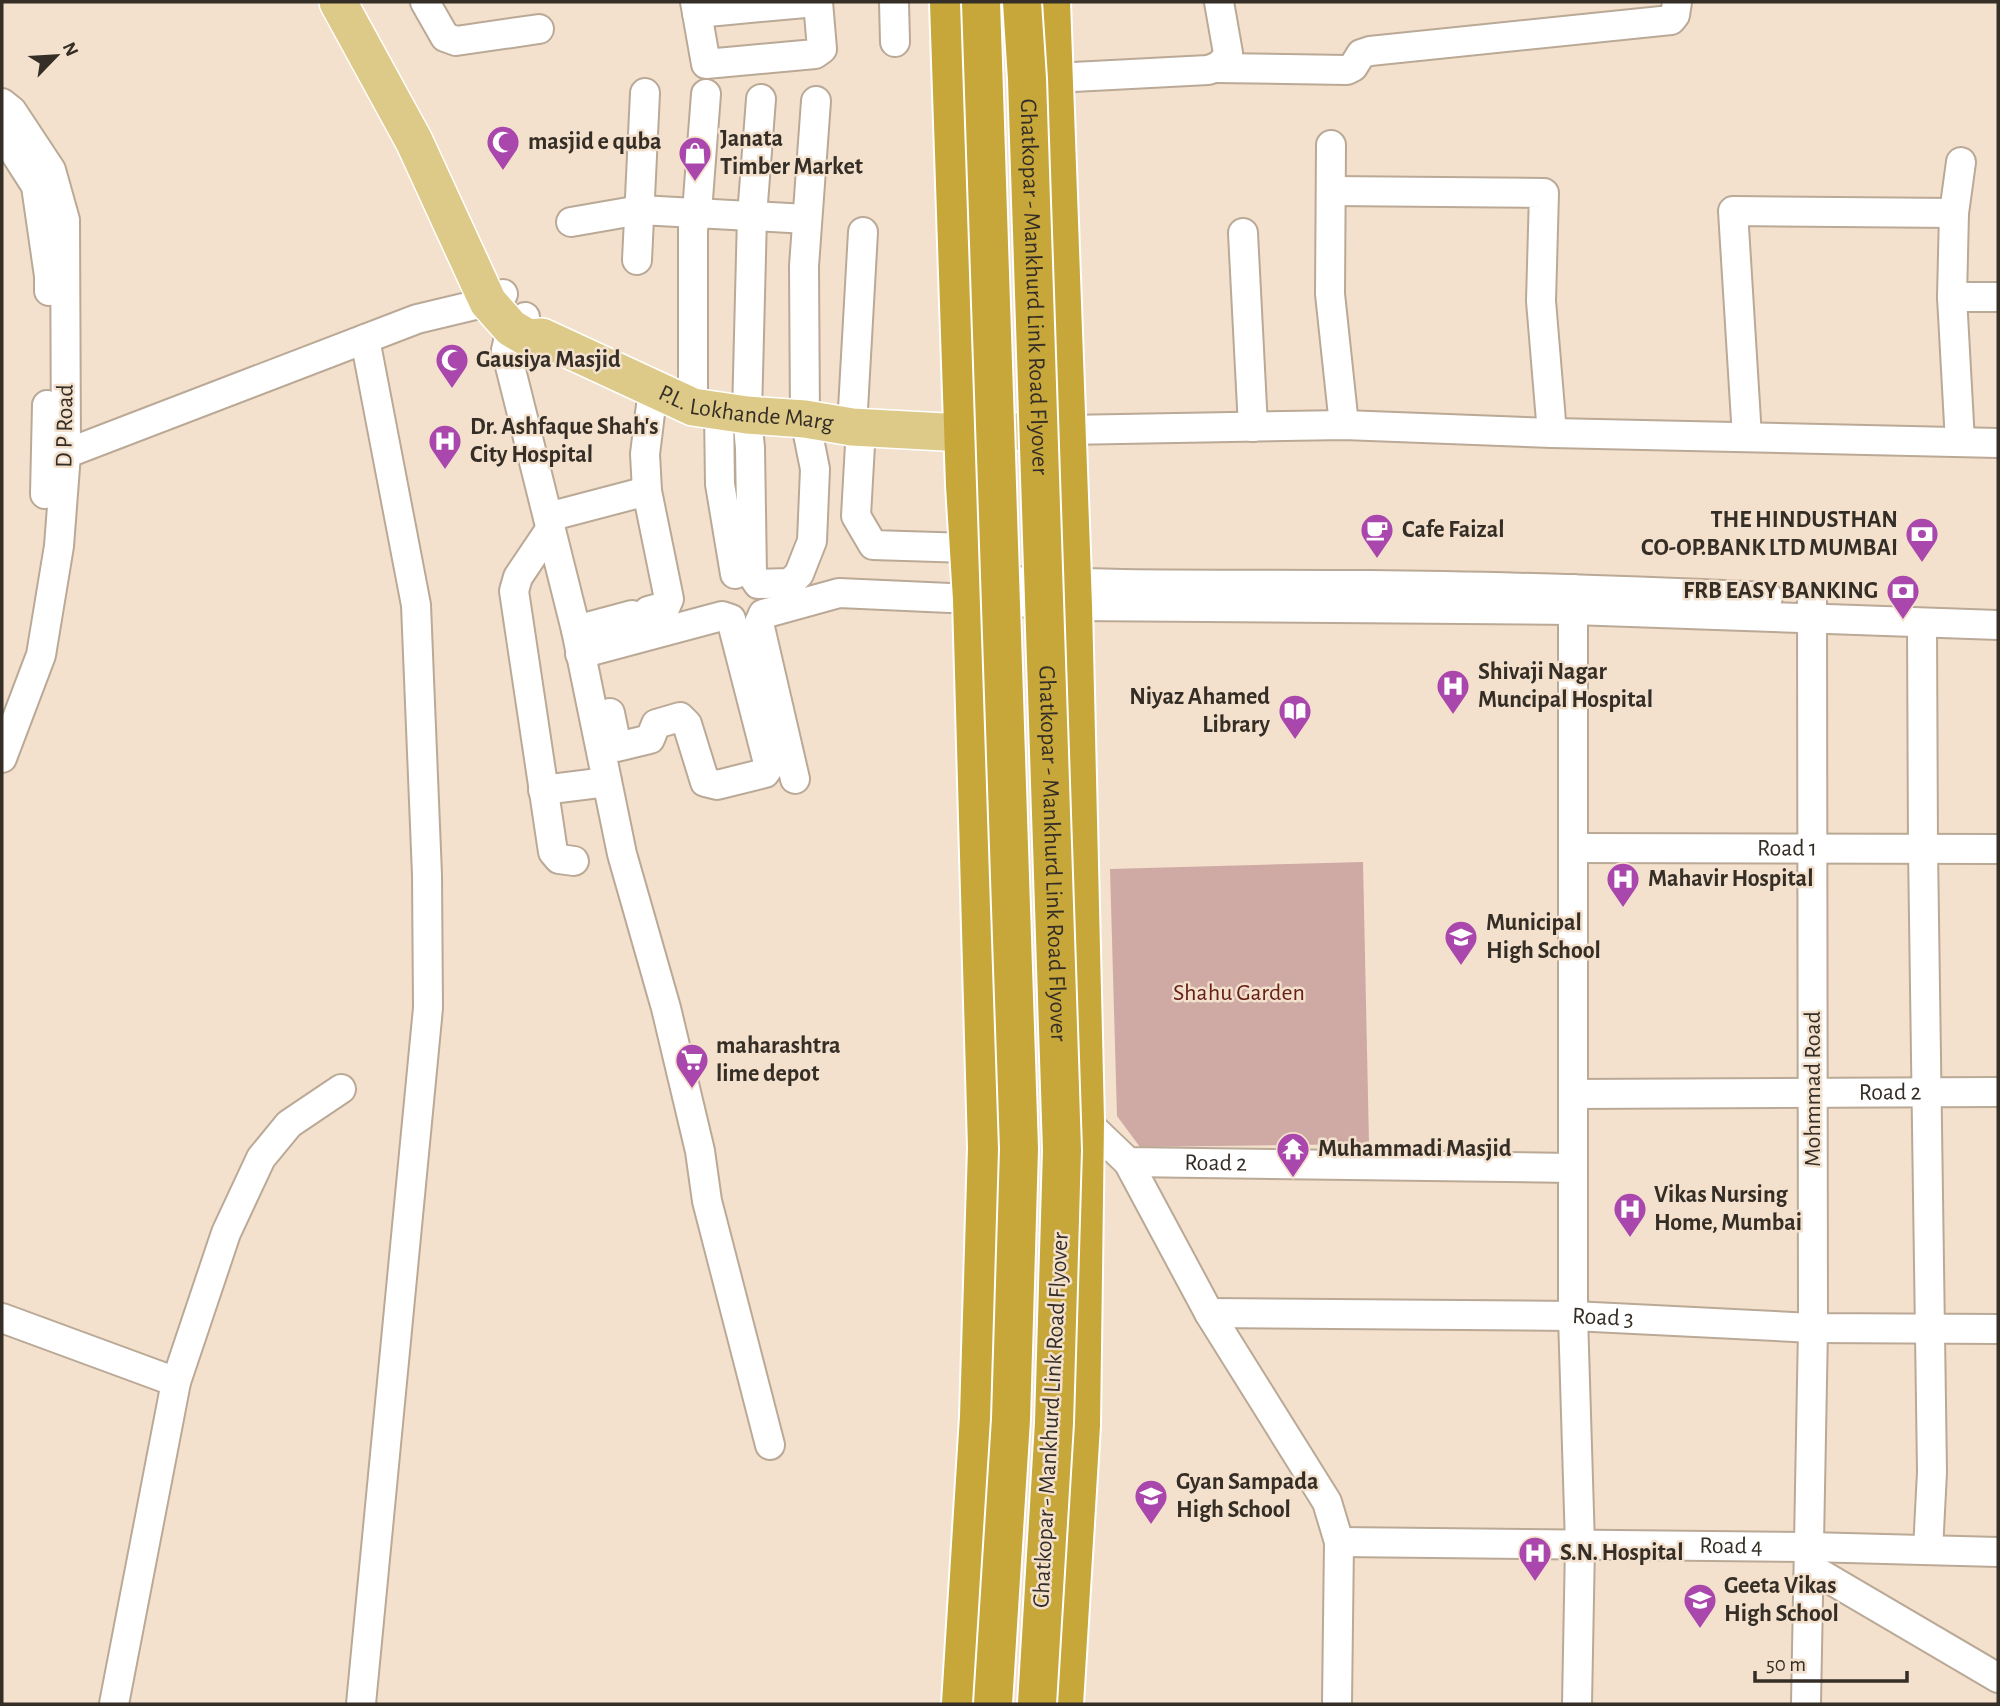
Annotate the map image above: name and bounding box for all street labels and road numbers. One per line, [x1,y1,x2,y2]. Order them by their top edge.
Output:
street label: Ghatkopar - Mankhurd Link Road Flyover [1016,98,1052,476]
street label: P.L. Lokhande Marg [655,381,835,436]
street label: D P Road [52,384,78,468]
street label: Ghatkopar - Mankhurd Link Road Flyover [1034,665,1070,1042]
street label: Road 1 [1757,836,1817,861]
street label: Mohmmad Road [1801,1011,1825,1167]
street label: Road 2 [1859,1080,1921,1105]
street label: Road 2 [1184,1151,1247,1176]
street label: Ghatkopar - Mankhurd Link Road Flyover [1029,1231,1073,1609]
street label: Road 3 [1572,1304,1634,1331]
street label: Road 4 [1699,1534,1763,1559]

